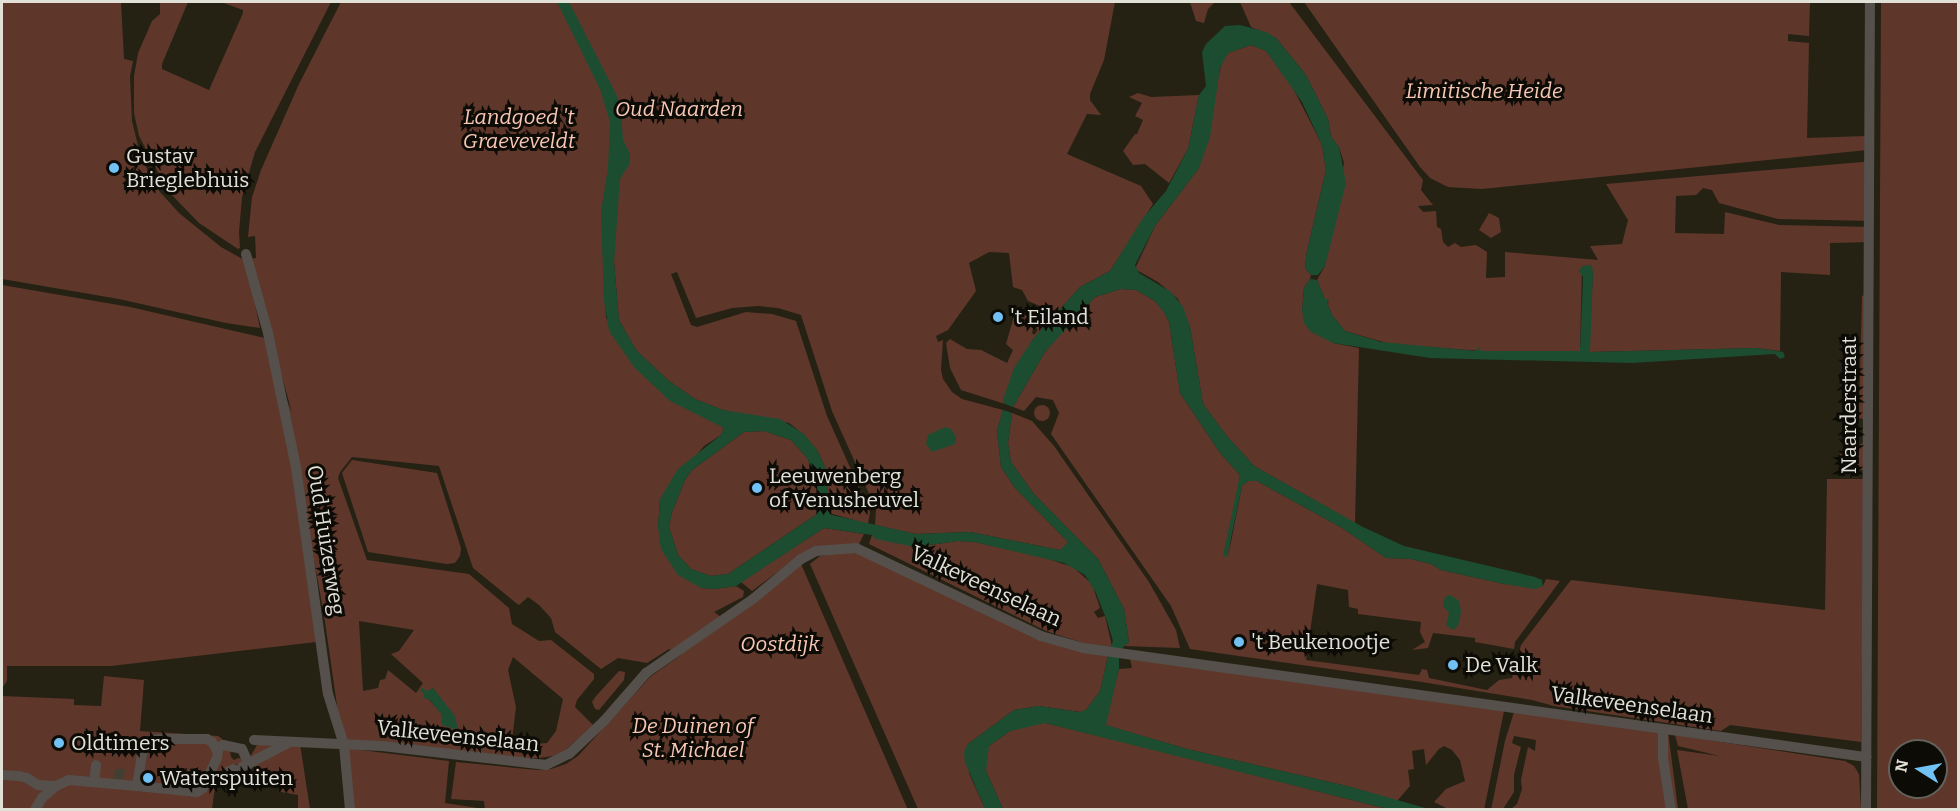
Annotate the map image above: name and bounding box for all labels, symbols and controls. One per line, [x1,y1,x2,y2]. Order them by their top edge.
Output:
park label: Limitische Heide [1405,78,1563,104]
park label: Oud Naarden [615,96,743,122]
park label: Landgoed 't Graeveveldt [463,104,575,154]
place label: Gustav Brieglebhuis [126,143,249,193]
marker: Gustav Brieglebhuis [107,161,121,175]
place label: 't Eiland [1010,304,1089,330]
marker: 't Eiland [991,310,1005,324]
street label: Naarderstraat [1836,336,1862,474]
street label: Oud Huizerweg [302,463,350,617]
place label: Leeuwenberg of Venusheuvel [769,463,919,513]
marker: Leeuwenberg of Venusheuvel [750,481,764,495]
street label: Valkeveenselaan [907,540,1065,632]
place label: 't Beukenootje [1251,629,1390,655]
park label: Oostdijk [740,631,820,657]
marker: 't Beukenootje [1232,635,1246,649]
place label: De Valk [1465,652,1538,678]
marker: De Valk [1446,658,1460,672]
street label: Valkeveenselaan [1550,681,1714,729]
park label: De Duinen of St. Michael [632,713,754,763]
street label: Valkeveenselaan [376,715,540,757]
place label: Oldtimers [71,730,169,756]
marker: Oldtimers [52,736,66,750]
north arrow [1888,739,1948,799]
text: N [1891,758,1912,774]
place label: Waterspuiten [160,765,293,791]
marker: Waterspuiten [141,771,155,785]

